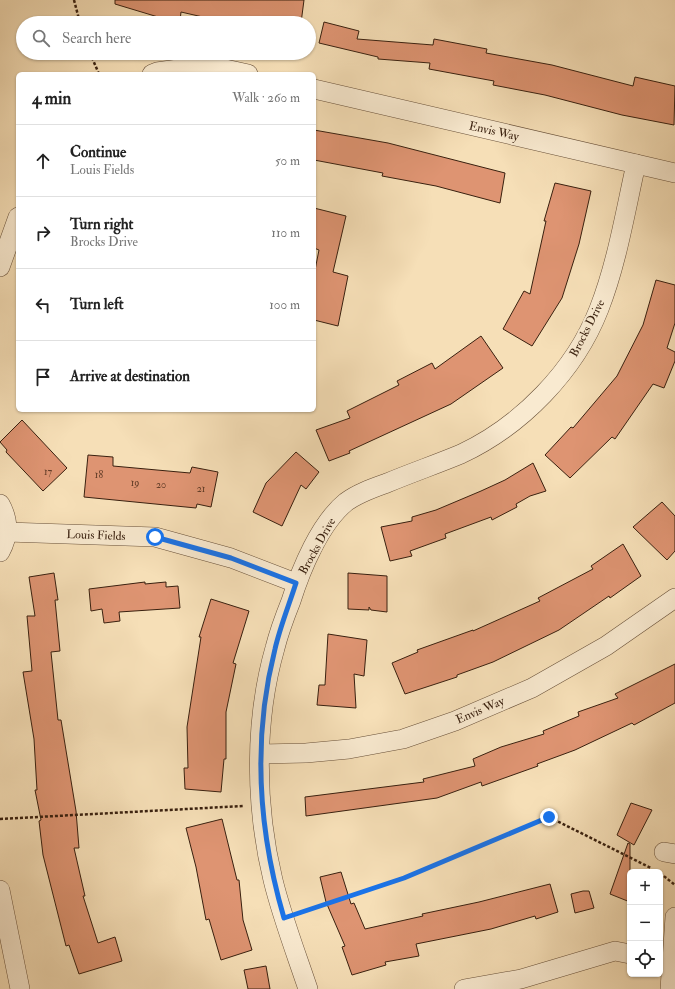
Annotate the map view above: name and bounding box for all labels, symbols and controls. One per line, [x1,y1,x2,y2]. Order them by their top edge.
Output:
search box [16,16,316,60]
icon: search [30,27,52,49]
text: Search here [62,29,131,48]
text: 4 min [32,88,71,109]
text: Walk · 260 m [232,90,300,106]
street label: Envis Way [467,118,521,145]
text: Continue [70,143,126,162]
icon: ahead [32,150,54,172]
text: 50 m [275,153,300,169]
text: Louis Fields [70,162,134,178]
text: Turn right [70,215,133,234]
icon: right [32,222,54,244]
text: 110 m [271,225,300,241]
text: Brocks Drive [70,234,138,250]
icon: left [32,294,54,316]
text: Turn left [70,295,124,314]
text: 100 m [269,297,300,313]
street label: Brocks Drive [567,297,608,360]
icon: arrive [32,366,54,388]
text: Arrive at destination [70,367,190,386]
house number: 17 [44,466,52,478]
house number: 18 [95,469,103,481]
house number: 19 [131,477,139,489]
house number: 20 [156,479,166,491]
house number: 21 [197,483,206,495]
street label: Brocks Drive [296,515,339,577]
street label: Louis Fields [66,527,126,544]
route start [146,528,164,546]
street label: Envis Way [454,693,507,727]
route end [540,808,558,826]
map controls [627,869,663,977]
button: + [627,869,663,905]
button: − [627,905,663,941]
button: locate [627,941,663,977]

